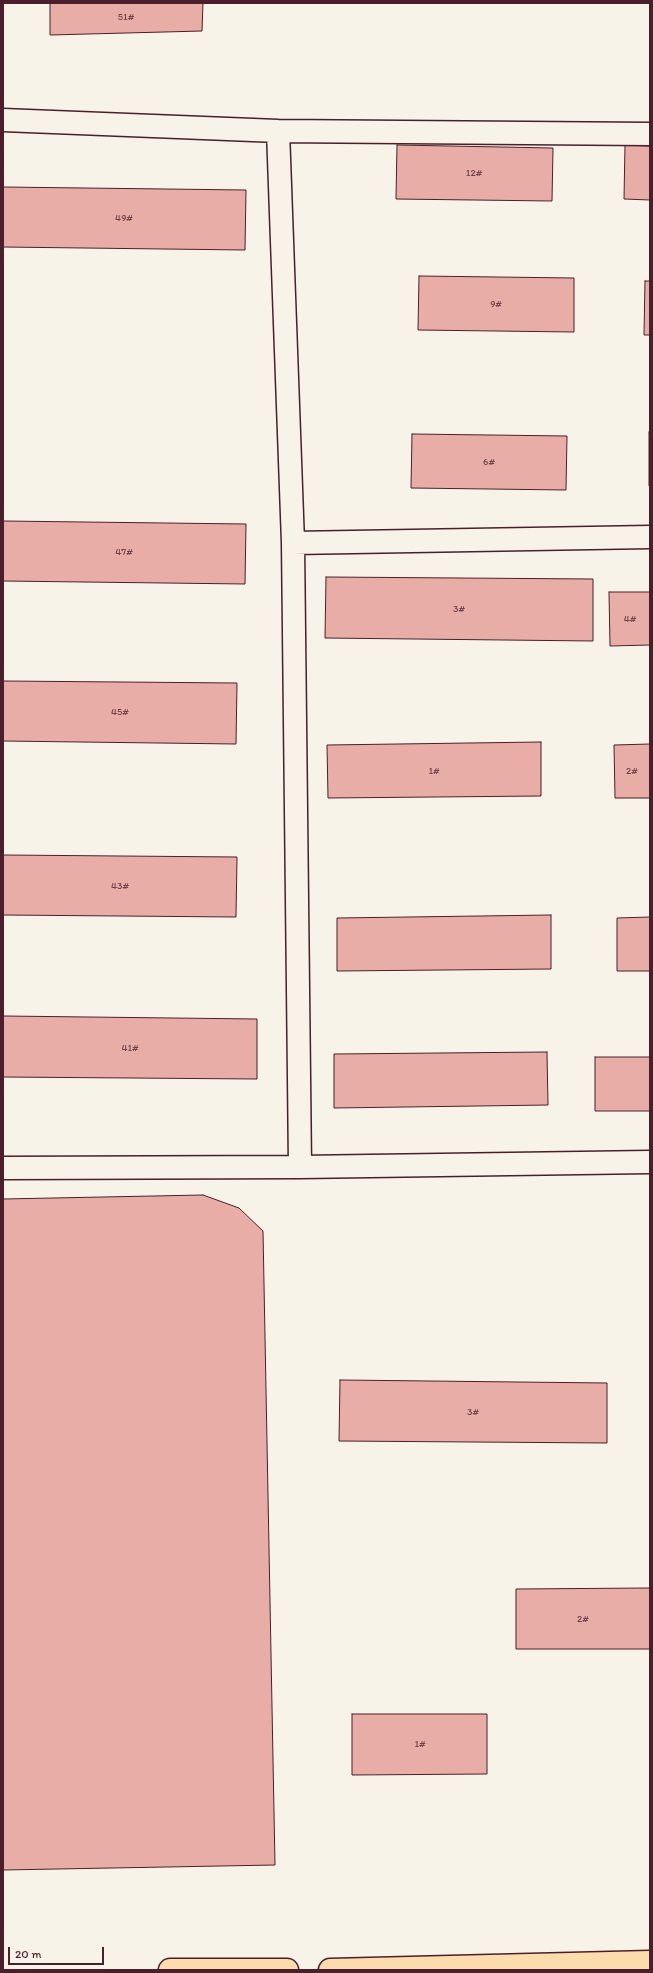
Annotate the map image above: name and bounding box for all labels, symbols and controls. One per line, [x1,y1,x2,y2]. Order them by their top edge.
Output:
house number: 51# [118,11,134,23]
house number: 12# [466,167,482,179]
house number: 49# [115,212,133,224]
house number: 9# [490,298,502,310]
house number: 6# [483,456,495,468]
house number: 47# [115,546,133,558]
house number: 3# [453,603,465,615]
house number: 4# [624,613,636,625]
house number: 45# [111,706,129,718]
house number: 1# [428,765,440,777]
house number: 2# [626,765,638,777]
house number: 43# [111,880,129,892]
house number: 41# [121,1042,139,1054]
house number: 3# [467,1406,479,1418]
house number: 2# [577,1613,589,1625]
house number: 1# [414,1738,426,1750]
scale bar [10,1939,106,1965]
text: 20 m [15,1947,42,1961]

